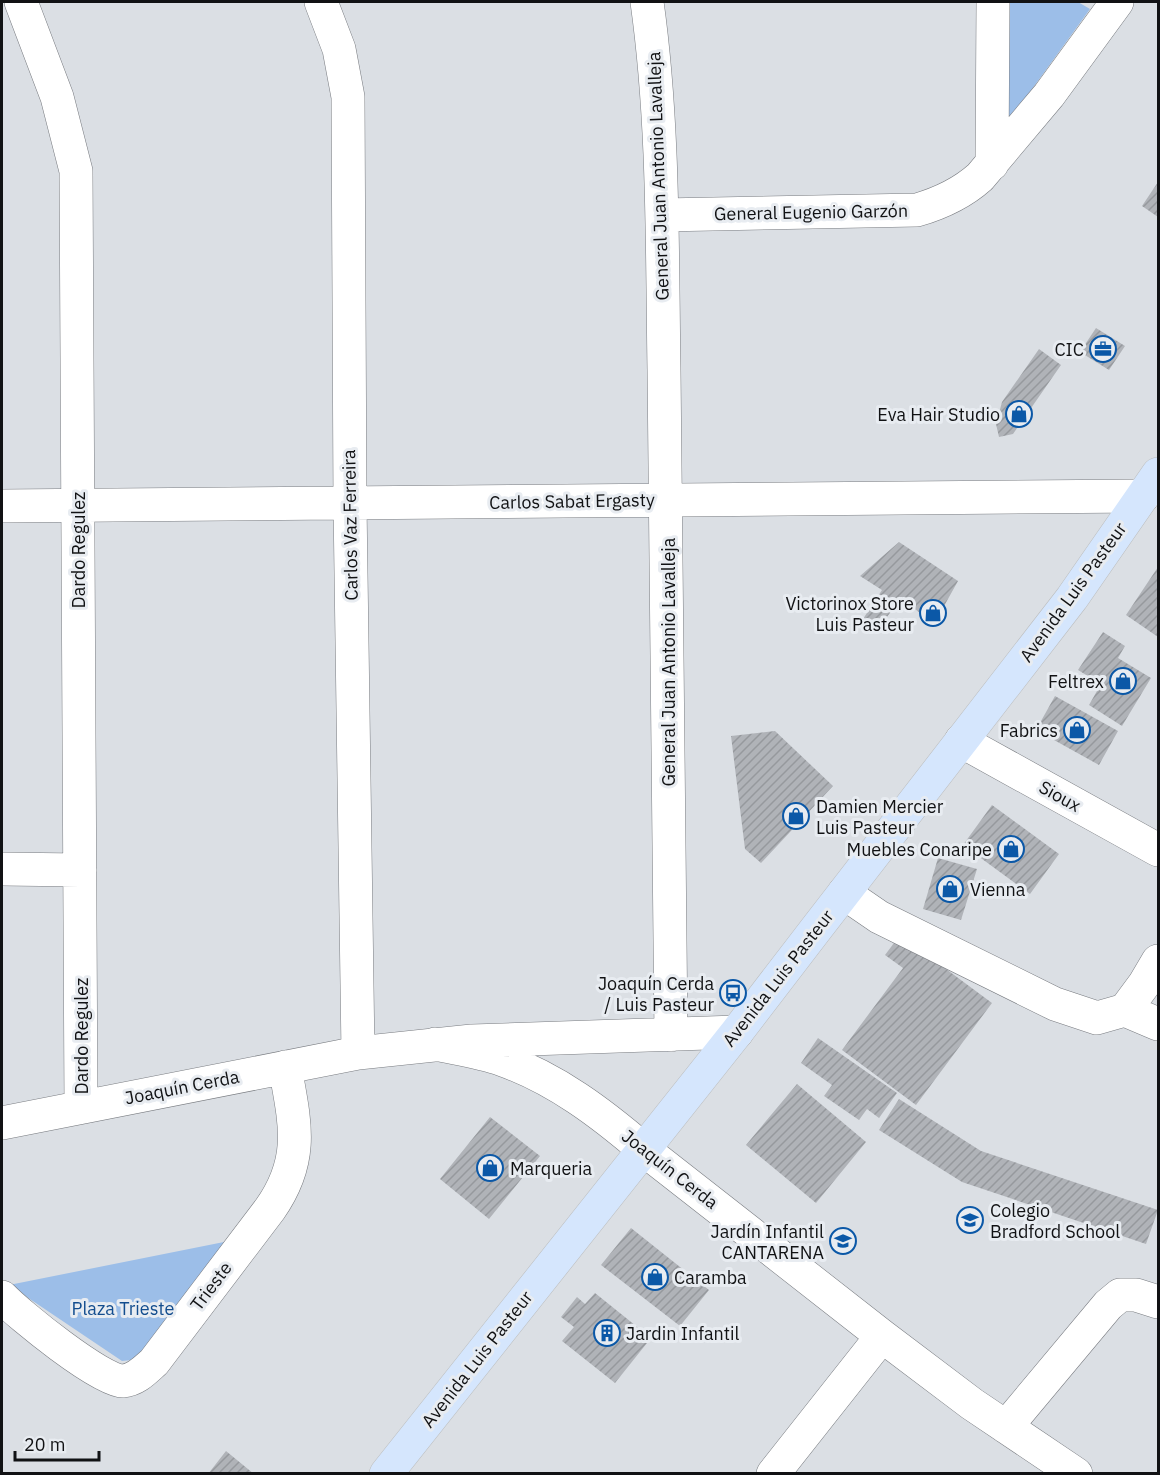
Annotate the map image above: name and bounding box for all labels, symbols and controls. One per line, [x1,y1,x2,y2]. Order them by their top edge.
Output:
street label: General Juan Antonio Lavalleja [642,51,674,301]
street label: General Eugenio Garzón [714,199,908,225]
office icon: CIC [1088,334,1118,364]
place label: CIC [1054,338,1084,361]
shop icon: Eva Hair Studio [1004,399,1034,429]
place label: Eva Hair Studio [877,403,1000,426]
street label: Carlos Vaz Ferreira [337,449,363,601]
street label: Carlos Sabat Ergasty [489,488,655,514]
street label: Dardo Regulez [67,492,90,608]
street label: Avenida Luis Pasteur [1015,517,1132,666]
street label: General Juan Antonio Lavalleja [657,537,680,786]
place label: Victorinox Store Luis Pasteur [785,592,914,636]
shop icon: Victorinox Store Luis Pasteur [918,598,948,628]
shop icon: Feltrex [1108,666,1138,696]
place label: Feltrex [1048,670,1104,693]
shop icon: Fabrics [1062,715,1092,745]
place label: Fabrics [1000,719,1058,742]
street label: Sioux [1035,775,1085,817]
place label: Damien Mercier Luis Pasteur [816,795,944,839]
shop icon: Damien Mercier Luis Pasteur [781,801,811,831]
shop icon: Muebles Conaripe [996,834,1026,864]
place label: Muebles Conaripe [847,838,992,861]
shop icon: Vienna [935,874,965,904]
place label: Vienna [970,878,1026,901]
street label: Avenida Luis Pasteur [717,905,839,1051]
place label: Joaquín Cerda / Luis Pasteur [598,972,714,1016]
street label: Dardo Regulez [70,978,93,1094]
bus stop icon: Joaquín Cerda / Luis Pasteur [718,978,748,1008]
street label: Joaquín Cerda [123,1065,242,1109]
street label: Joaquín Cerda [617,1124,723,1214]
shop icon: Marqueria [475,1153,505,1183]
place label: Marqueria [510,1157,592,1180]
place label: Colegio Bradford School [990,1199,1120,1243]
school or university icon: Colegio Bradford School [955,1205,985,1235]
place label: Jardín Infantil CANTARENA [710,1220,824,1264]
school or university icon: Jardín Infantil CANTARENA [828,1226,858,1256]
street label: Trieste [185,1257,237,1315]
shop icon: Caramba [640,1262,670,1292]
place label: Caramba [674,1266,747,1289]
street label: Avenida Luis Pasteur [416,1286,538,1432]
park label: Plaza Trieste [72,1297,175,1320]
building icon: Jardin Infantil [592,1318,622,1348]
place label: Jardin Infantil [626,1322,740,1345]
scale bar [15,1424,99,1462]
text: 20 m [24,1433,66,1456]

